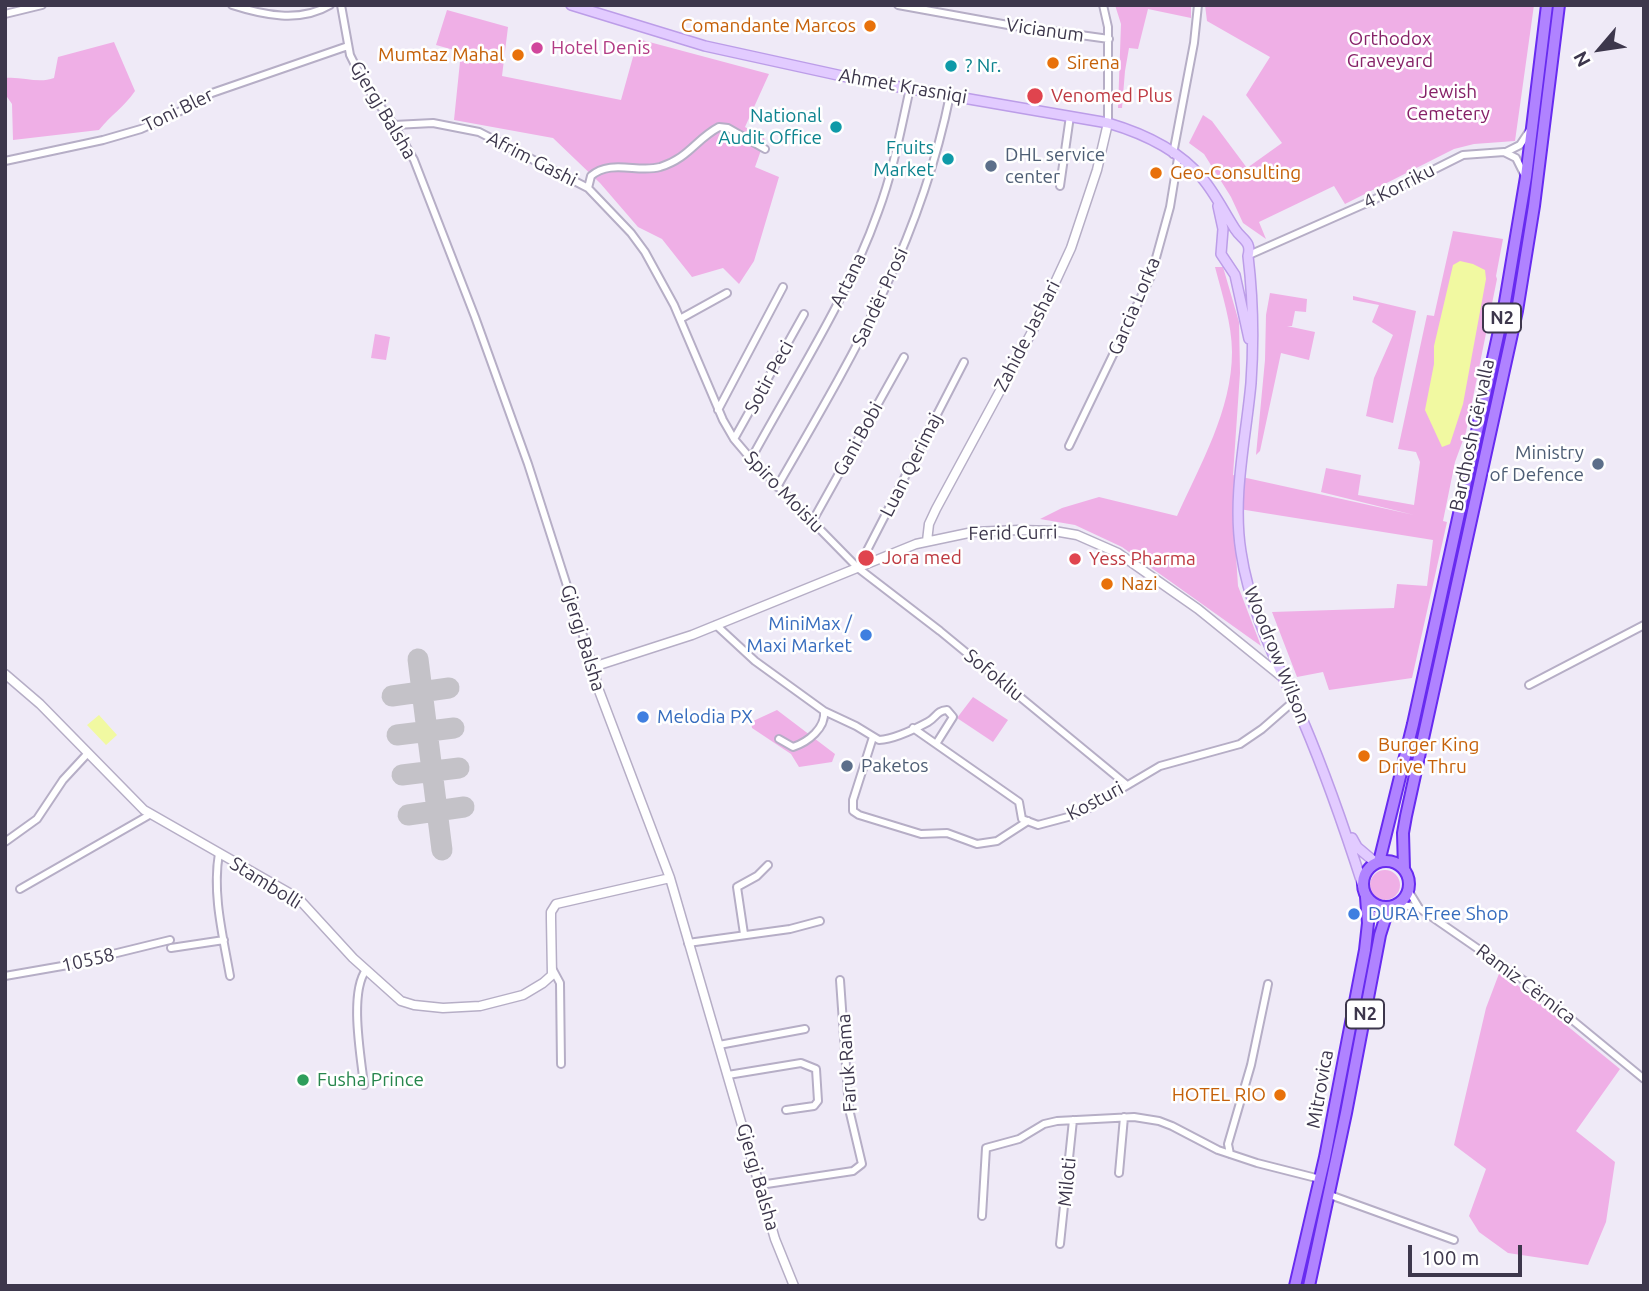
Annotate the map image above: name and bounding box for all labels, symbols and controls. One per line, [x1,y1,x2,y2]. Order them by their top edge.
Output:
street label: Vicianum [1004,13,1086,47]
north arrow [1565,14,1635,84]
place label: Comandante Marcos [681,15,856,37]
marker: Comandante Marcos [862,18,878,34]
park label: Orthodox Graveyard [1347,28,1433,72]
place label: Hotel Denis [551,37,650,59]
marker: Hotel Denis [529,40,545,56]
place label: Mumtaz Mahal [378,44,504,66]
marker: Mumtaz Mahal [510,47,526,63]
text: N [1569,48,1595,71]
place label: Sirena [1067,52,1120,74]
place label: ? Nr. [965,55,1001,77]
marker: Sirena [1045,55,1061,71]
street label: Gjergj Balsha [345,57,421,163]
marker: ? Nr. [943,58,959,74]
street label: Ahmet Krasniqi [837,63,969,109]
park label: Jewish Cemetery [1406,81,1490,125]
street label: Toni Bler [139,83,217,137]
place label: Venomed Plus [1051,85,1173,107]
marker: Venomed Plus [1025,86,1045,106]
place label: National Audit Office [718,105,822,149]
marker: National Audit Office [828,119,844,135]
street label: Afrim Gashi [483,127,581,191]
place label: Fruits Market [873,137,934,181]
place label: DHL service center [1005,144,1105,188]
marker: Fruits Market [940,151,956,167]
marker: DHL service center [983,158,999,174]
street label: 4 Korriku [1360,158,1438,214]
place label: Geo-Consulting [1170,162,1301,184]
marker: Geo-Consulting [1148,165,1164,181]
street label: Sandër Prosi [847,244,913,350]
street label: Artana [825,249,871,311]
street label: Garcia Lorka [1103,253,1165,359]
street label: Zahide Jashari [989,277,1065,395]
road number: N2 [1483,304,1521,332]
street label: Sotir Peci [740,337,798,417]
street label: Bardhosh Gërvalla [1445,357,1499,513]
street label: Gani Bobi [828,398,888,480]
street label: Luan Qerimaj [875,409,947,521]
place label: Ministry of Defence [1490,442,1584,486]
street label: Spiro Moisiu [740,447,828,537]
marker: Ministry of Defence [1590,456,1606,472]
street label: Ferid Curri [968,521,1058,545]
place label: Jora med [882,547,962,569]
marker: Jora med [856,548,876,568]
place label: Yess Pharma [1089,548,1196,570]
marker: Yess Pharma [1067,551,1083,567]
place label: Nazi [1121,573,1158,595]
marker: Nazi [1099,576,1115,592]
street label: Gjergj Balsha [556,582,610,694]
street label: Woodrow Wilson [1239,583,1315,727]
place label: MiniMax / Maxi Market [746,613,852,657]
marker: MiniMax / Maxi Market [858,627,874,643]
street label: Sofokliu [960,644,1028,706]
place label: Melodia PX [657,706,753,728]
marker: Melodia PX [635,709,651,725]
place label: Burger King Drive Thru [1378,734,1479,778]
marker: Burger King Drive Thru [1356,748,1372,764]
place label: Paketos [861,755,929,777]
marker: Paketos [839,758,855,774]
street label: Kosturi [1063,777,1127,825]
street label: Stambolli [226,852,306,914]
place label: DURA Free Shop [1368,903,1509,925]
marker: DURA Free Shop [1346,906,1362,922]
street label: Ramiz Cërnica [1472,939,1580,1029]
street label: 10558 [59,943,117,977]
road number: N2 [1346,1000,1384,1028]
street label: Faruk Rama [832,1013,862,1113]
street label: Mitrovica [1302,1048,1338,1130]
place label: Fusha Prince [317,1069,424,1091]
marker: Fusha Prince [295,1072,311,1088]
place label: HOTEL RIO [1172,1084,1266,1106]
marker: HOTEL RIO [1272,1087,1288,1103]
street label: Gjergj Balsha [732,1121,784,1233]
street label: Miloti [1053,1156,1081,1208]
scale bar [1411,1232,1525,1276]
text: 100 m [1421,1245,1479,1269]

